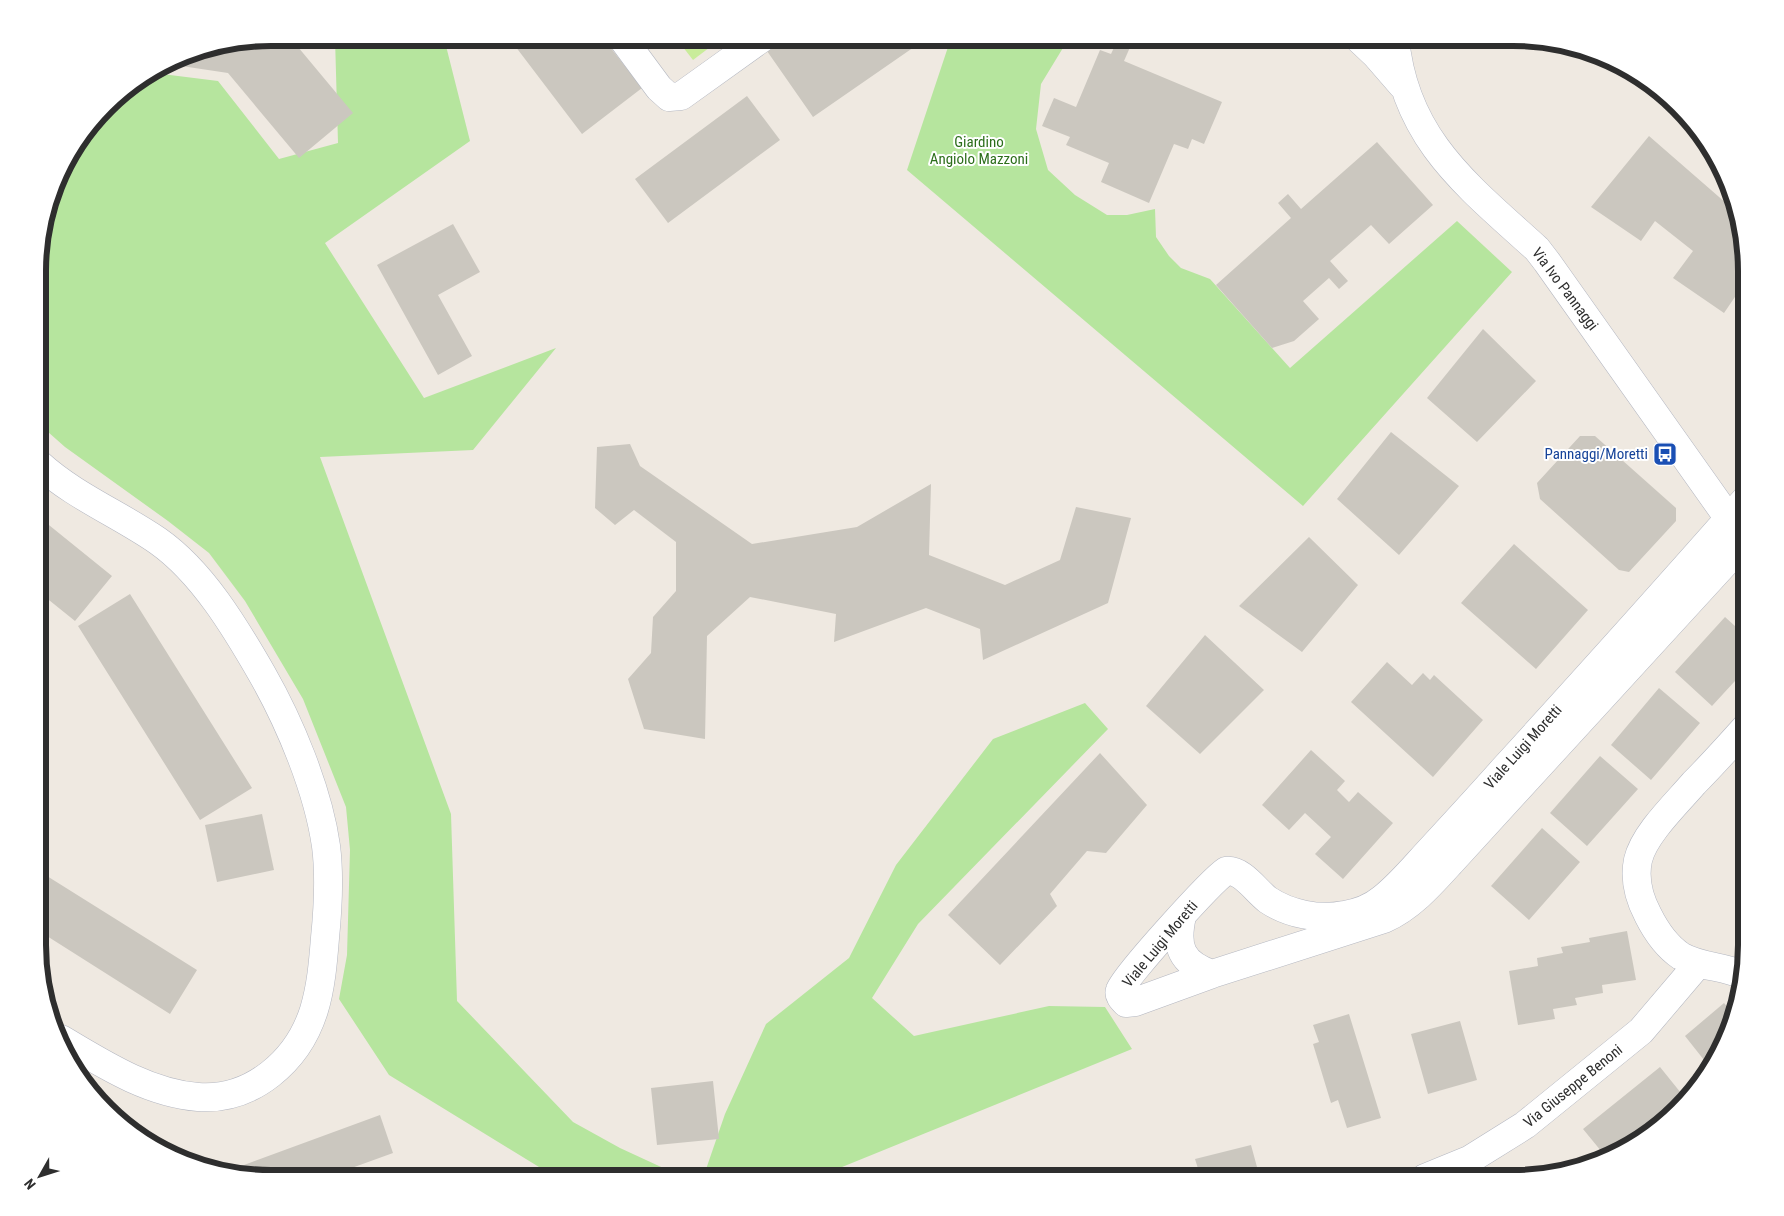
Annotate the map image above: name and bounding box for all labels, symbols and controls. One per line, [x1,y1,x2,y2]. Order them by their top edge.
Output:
park label: Giardino Angiolo Mazzoni [930,133,1028,168]
street label: Via Ivo Pannaggi [1528,244,1602,334]
bus stop icon: Pannaggi/Moretti [1652,441,1678,467]
place label: Pannaggi/Moretti [1544,445,1648,463]
street label: Viale Luigi Moretti [1480,701,1566,793]
street label: Viale Luigi Moretti [1119,897,1201,991]
street label: Via Giuseppe Benoni [1520,1041,1626,1131]
north arrow [15,1151,65,1201]
text: N [21,1176,39,1193]

